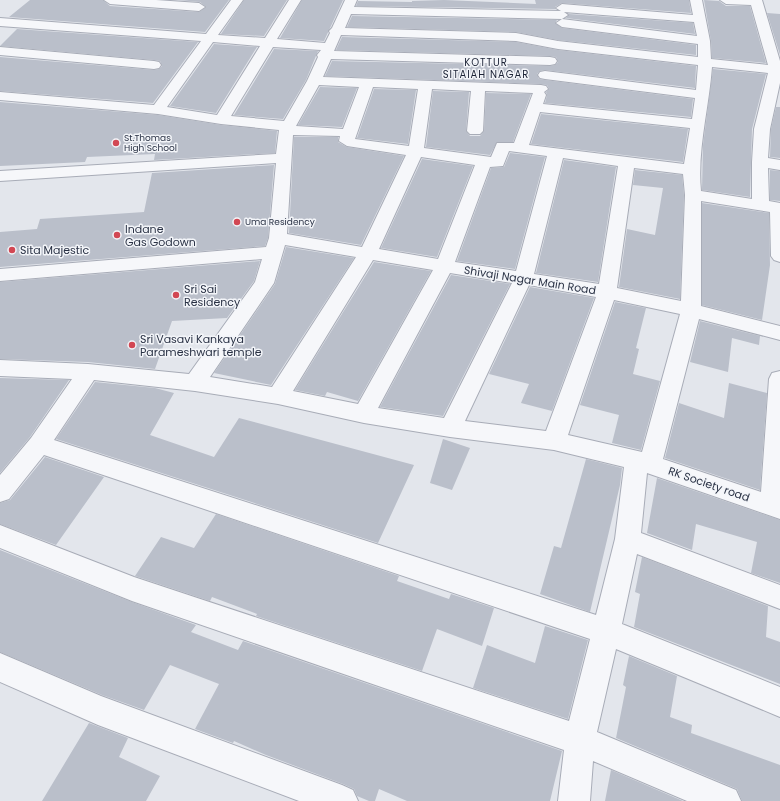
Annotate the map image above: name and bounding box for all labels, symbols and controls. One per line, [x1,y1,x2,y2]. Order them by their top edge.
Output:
district label: KOTTUR SITAIAH NAGAR [443,55,529,82]
place label: St.Thomas High School [124,132,177,154]
marker: St.Thomas High School [111,138,121,148]
place label: Uma Residency [245,216,315,228]
marker: Uma Residency [232,217,242,227]
place label: Indane Gas Godown [125,221,196,250]
marker: Indane Gas Godown [112,230,122,240]
place label: Sita Majestic [20,242,89,258]
marker: Sita Majestic [7,245,17,255]
street label: Shivaji Nagar Main Road [463,262,597,298]
place label: Sri Sai Residency [184,281,241,310]
marker: Sri Sai Residency [171,290,181,300]
place label: Sri Vasavi Kankaya Parameshwari temple [140,331,262,360]
marker: Sri Vasavi Kankaya Parameshwari temple [127,340,137,350]
street label: RK Society road [666,463,752,505]

